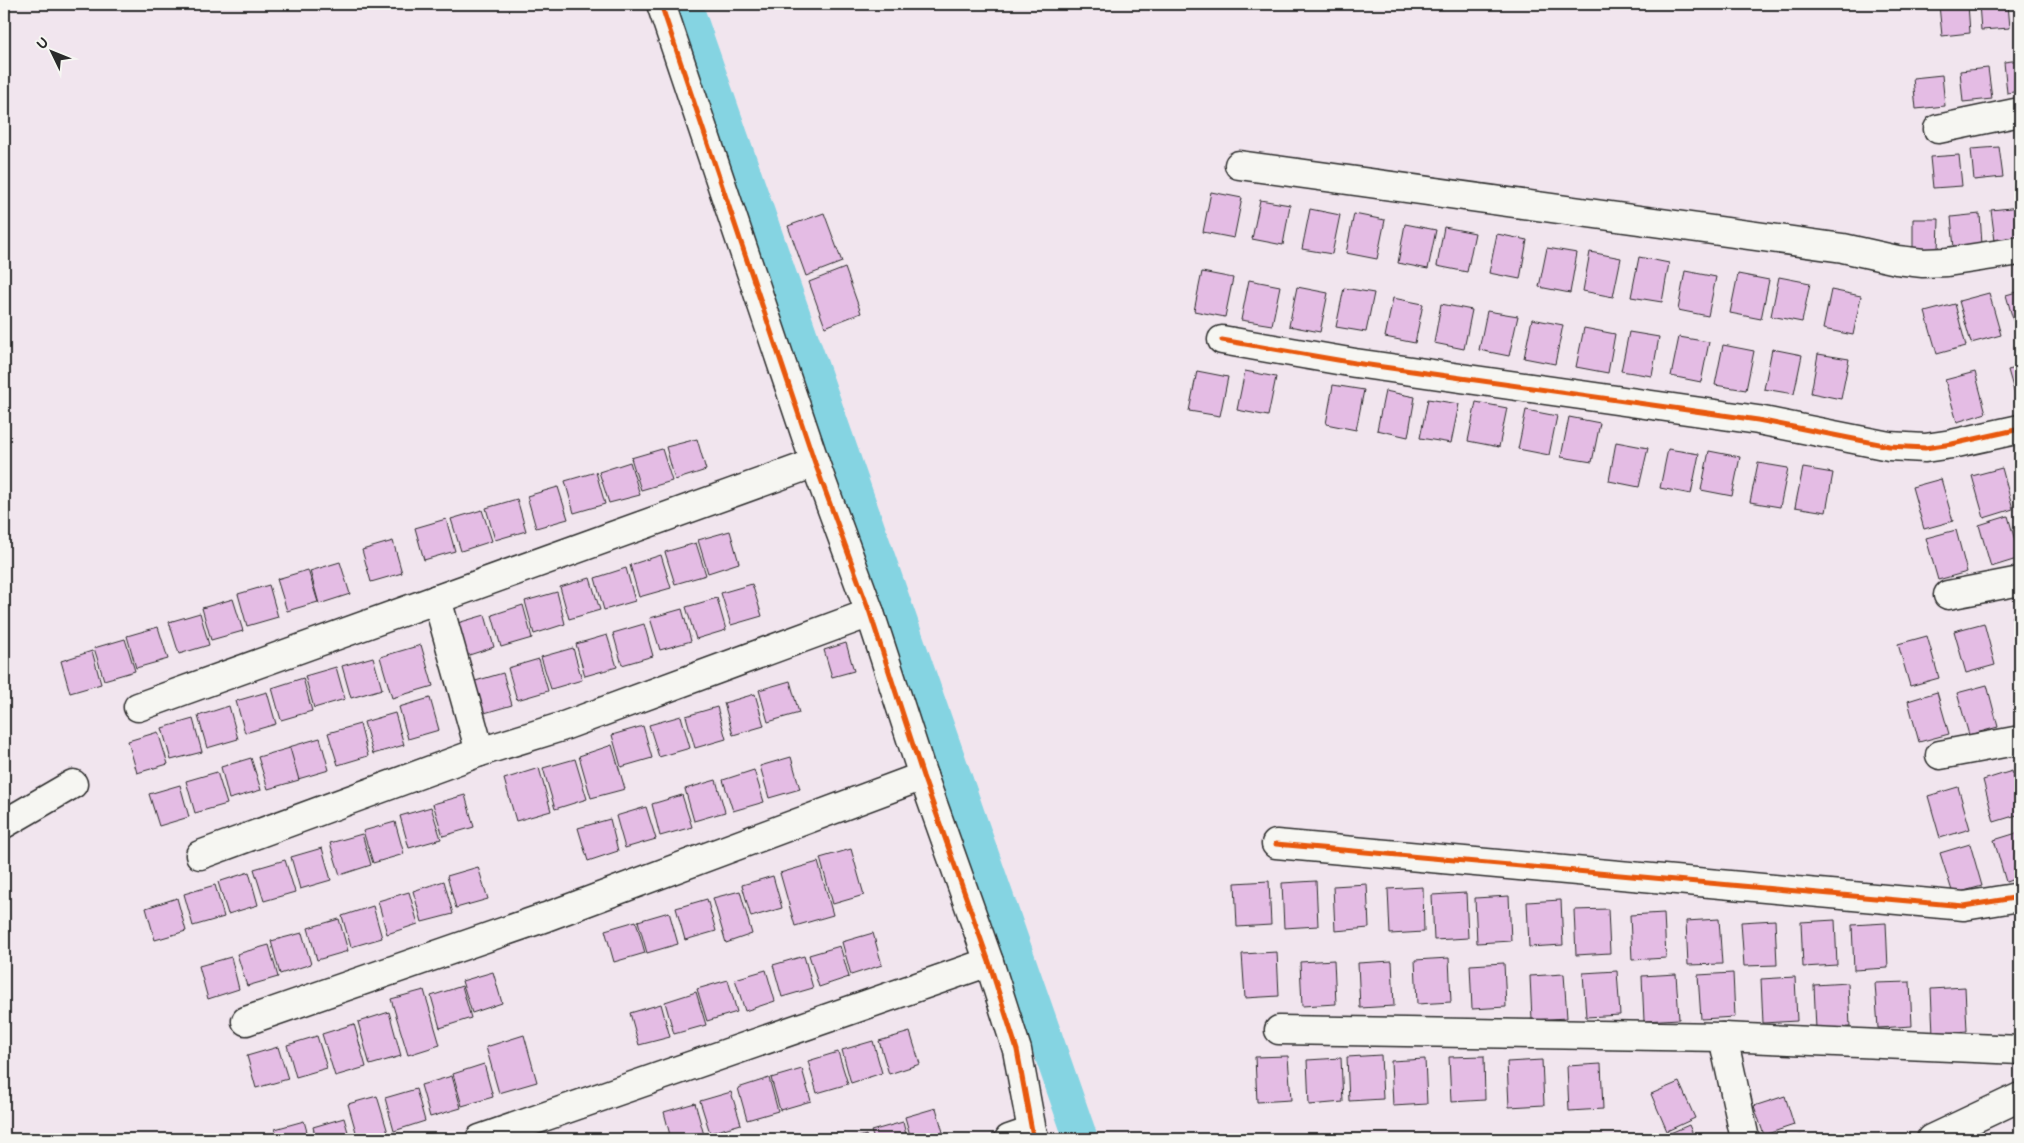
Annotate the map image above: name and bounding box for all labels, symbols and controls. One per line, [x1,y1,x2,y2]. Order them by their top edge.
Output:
north arrow [28,28,78,78]
text: U [33,34,52,53]

